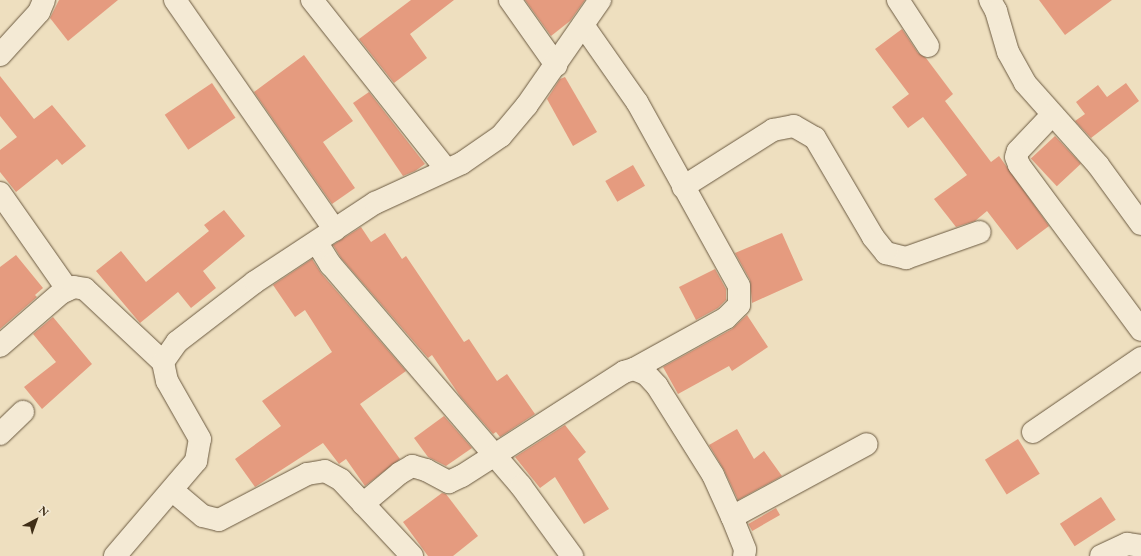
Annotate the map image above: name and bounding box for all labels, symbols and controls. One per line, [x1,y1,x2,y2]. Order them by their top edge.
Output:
north arrow [16,500,56,540]
text: N [36,503,52,519]

